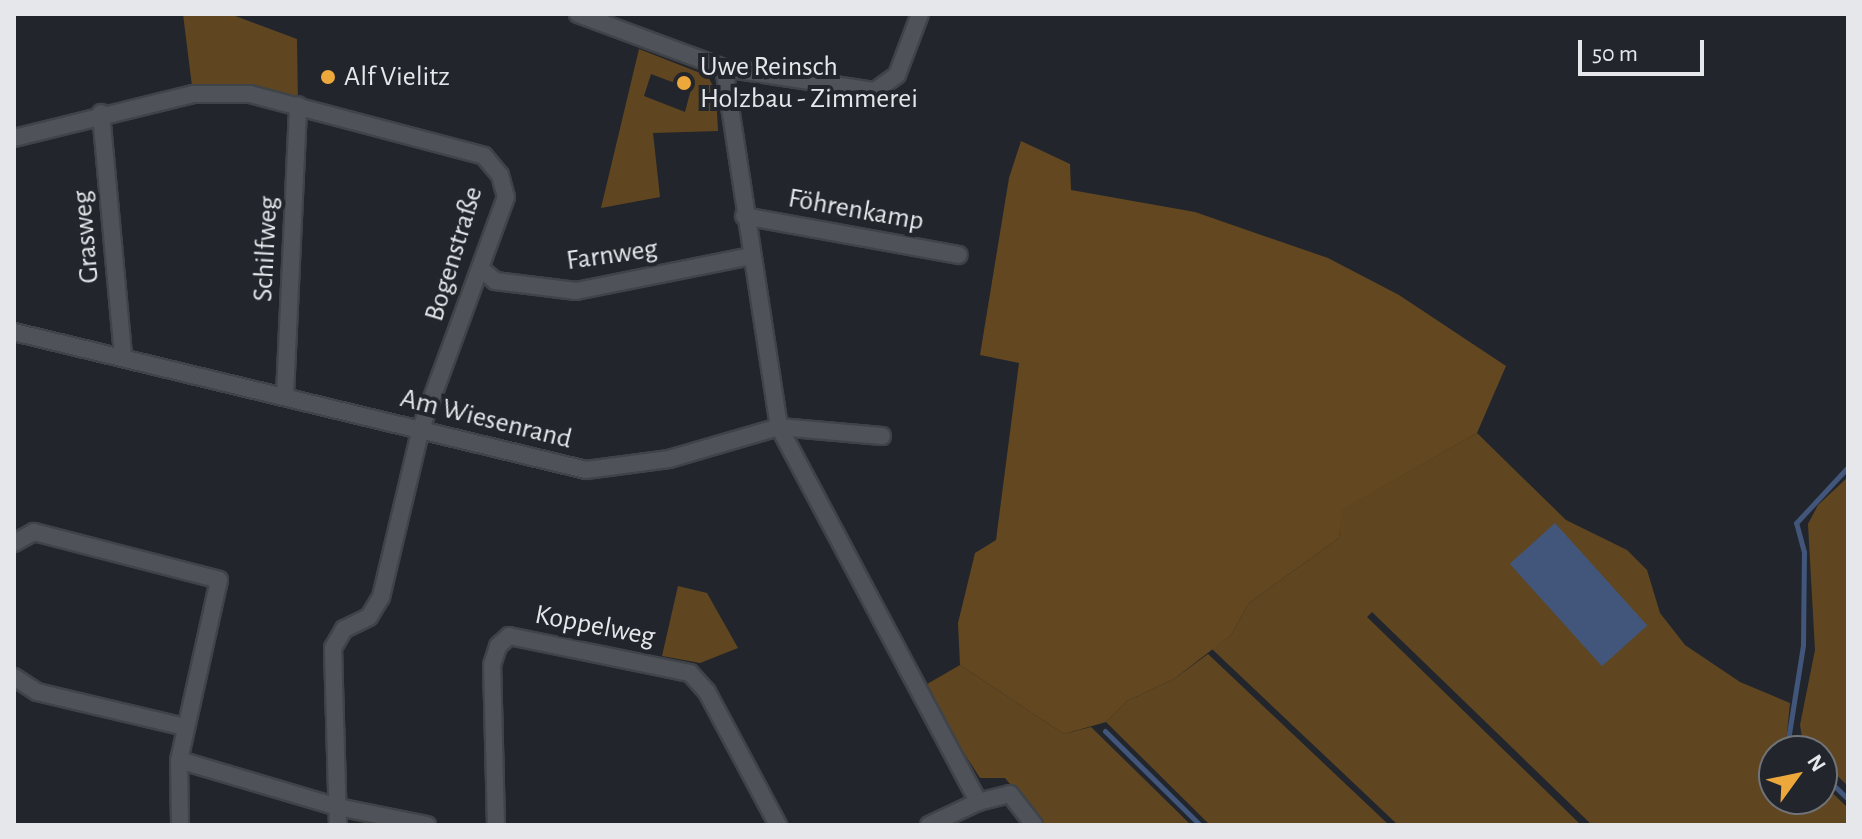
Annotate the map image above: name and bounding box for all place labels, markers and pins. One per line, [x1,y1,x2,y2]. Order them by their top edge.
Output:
place label: Uwe Reinsch Holzbau - Zimmerei [700,50,918,116]
place label: Alf Vielitz [344,60,450,94]
marker: Alf Vielitz [319,68,337,86]
marker: Uwe Reinsch Holzbau - Zimmerei [675,74,693,92]

